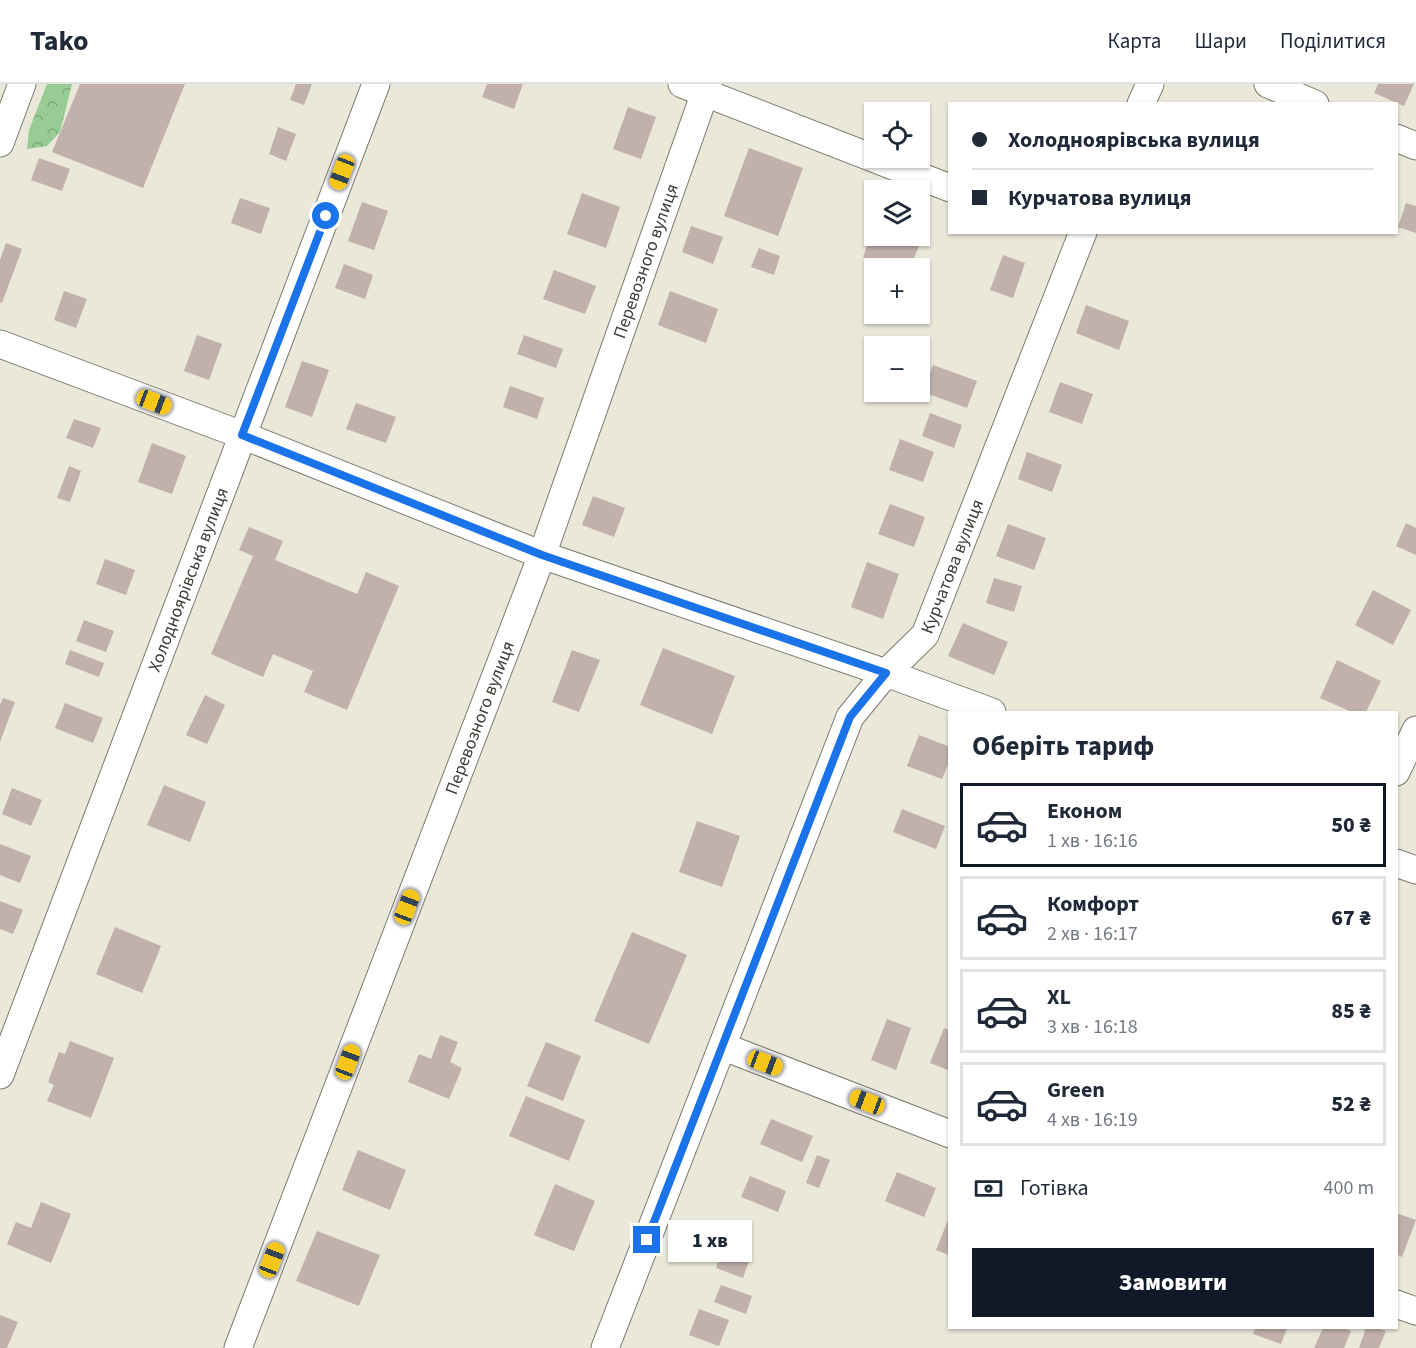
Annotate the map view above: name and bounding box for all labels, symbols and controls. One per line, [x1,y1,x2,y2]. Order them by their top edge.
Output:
text: Tako [30,21,89,61]
text: Карта [1108,26,1161,56]
text: Шари [1194,26,1247,56]
text: Поділитися [1280,26,1386,56]
map controls [864,102,930,402]
button: locate [864,102,930,168]
text: Холодноярівська вулиця [1008,124,1260,156]
car [327,152,357,192]
street label: Перевозного вулиця [607,180,685,342]
button: layers [864,180,930,246]
text: Курчатова вулиця [1008,182,1192,214]
route start [312,202,339,229]
button: + [864,258,930,324]
button: − [864,336,930,402]
car [134,387,174,417]
street label: Холодноярівська вулиця [142,484,235,675]
street label: Курчатова вулиця [915,496,990,637]
street label: Перевозного вулиця [439,637,521,798]
text: Оберіть тариф [972,727,1154,766]
text: Економ [1047,795,1122,827]
icon: car [975,798,1029,852]
text: 50 ₴ [1331,809,1371,841]
text: 1 хв · 16:16 [1047,827,1138,855]
car [392,887,422,927]
text: Комфорт [1047,888,1139,920]
icon: car [975,891,1029,945]
text: 67 ₴ [1331,902,1371,934]
text: 2 хв · 16:17 [1047,920,1138,948]
text: XL [1047,981,1071,1013]
icon: car [975,984,1029,1038]
text: 85 ₴ [1331,995,1371,1027]
text: 3 хв · 16:18 [1047,1013,1138,1041]
car [333,1042,363,1082]
car [745,1048,785,1078]
text: Green [1047,1074,1105,1106]
icon: car [975,1077,1029,1131]
car [847,1087,887,1117]
text: 52 ₴ [1331,1088,1371,1120]
text: 4 хв · 16:19 [1047,1106,1138,1134]
icon: cash [972,1172,1005,1205]
text: Готівка [1020,1172,1089,1204]
text: 400 m [1324,1174,1374,1202]
callout: 1 хв [668,1219,752,1261]
route end [633,1226,660,1253]
text: 1 хв [692,1227,728,1255]
car [257,1240,287,1280]
button: Замовити [972,1248,1374,1317]

